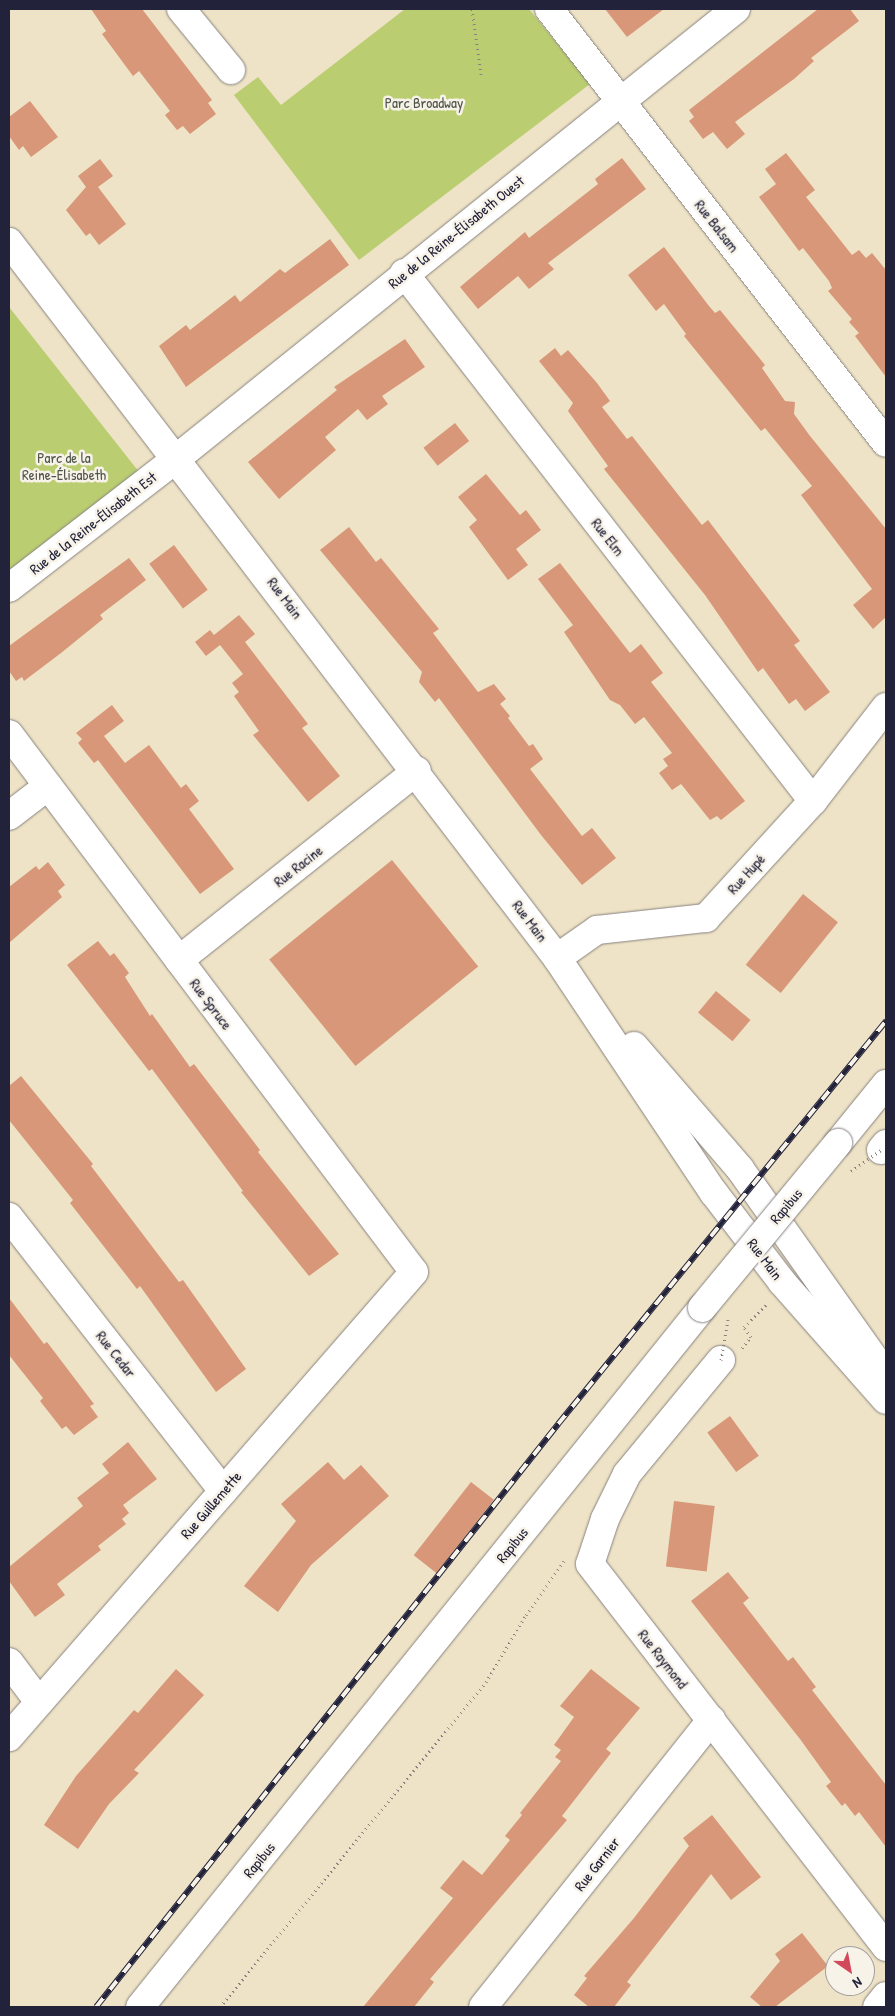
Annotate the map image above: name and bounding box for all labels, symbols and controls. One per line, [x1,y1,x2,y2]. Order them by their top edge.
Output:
park label: Parc Broadway [385,94,463,112]
street label: Rue de la Reine-Élisabeth Ouest [384,172,528,292]
street label: Rue Balsam [691,196,743,256]
park label: Parc de la Reine-Élisabeth [22,448,106,483]
street label: Rue de la Reine-Élisabeth Est [26,468,160,578]
street label: Rue Elm [588,514,628,560]
street label: Rue Main [264,574,306,622]
street label: Rue Racine [270,841,326,891]
street label: Rue Hupé [723,850,769,898]
street label: Rue Main [509,897,551,945]
street label: Rue Spruce [186,975,236,1033]
street label: Rapibus [766,1185,806,1227]
street label: Rue Main [744,1235,786,1283]
street label: Rue Cedar [92,1327,140,1381]
street label: Rue Guillemette [177,1468,245,1542]
street label: Rapibus [492,1524,532,1566]
street label: Rue Raymond [634,1626,692,1692]
street label: Rue Garnier [571,1834,623,1894]
street label: Rapibus [239,1839,279,1881]
north arrow [825,1946,875,1996]
text: N [850,1973,866,1993]

